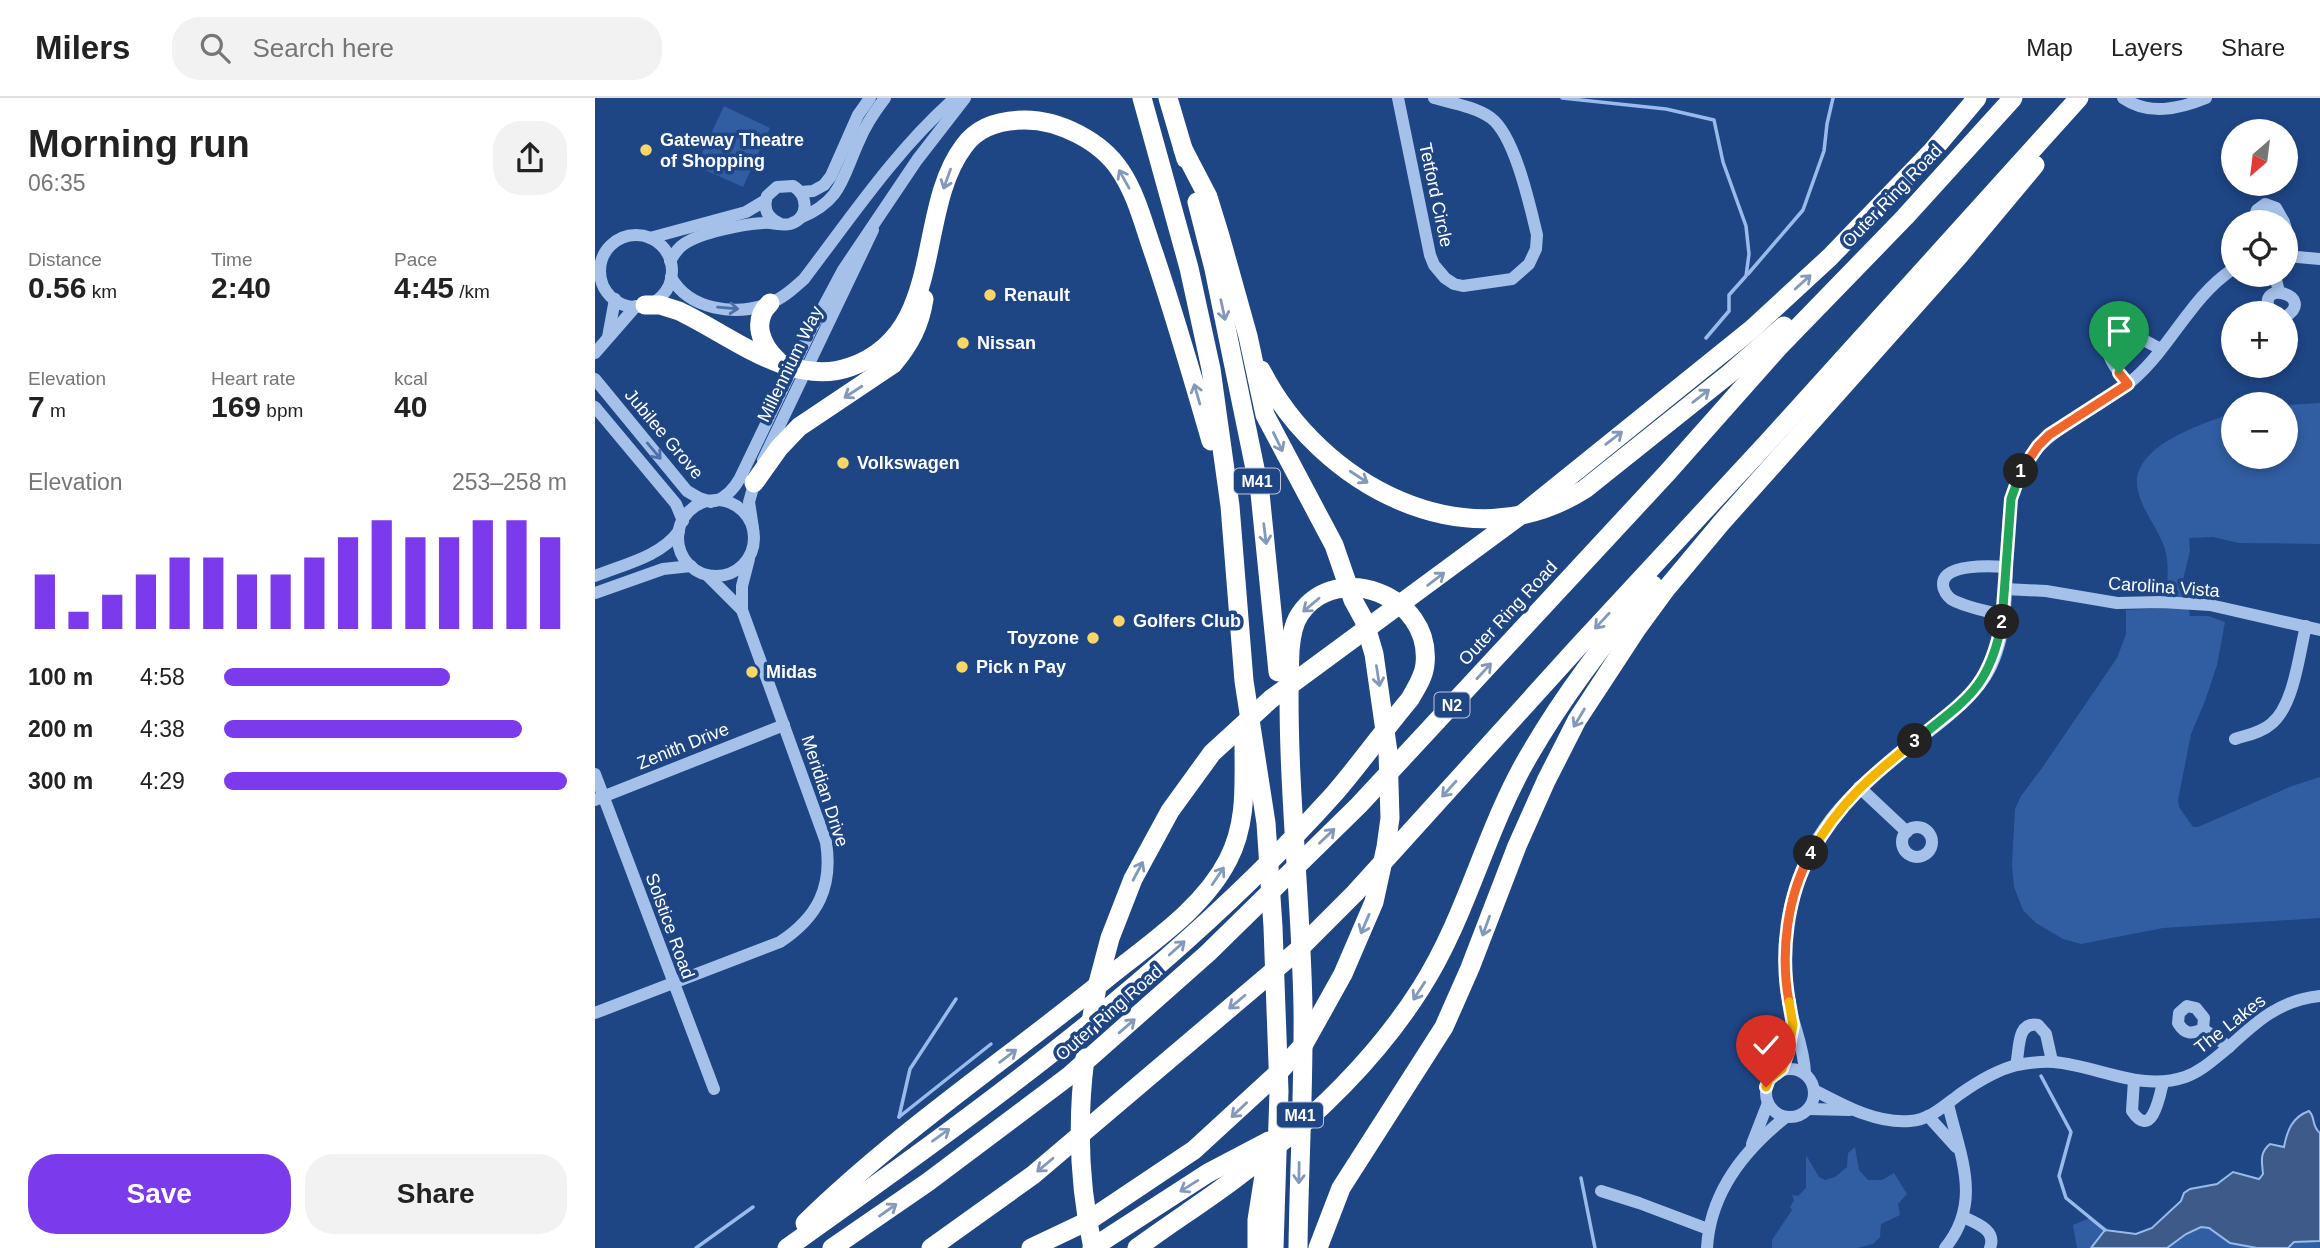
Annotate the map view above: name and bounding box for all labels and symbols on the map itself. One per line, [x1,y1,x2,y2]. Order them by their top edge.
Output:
north arrow [2221,119,2298,196]
place label: Gateway Theatre of Shopping [660,130,804,171]
street label: Outer Ring Road [1838,140,1946,252]
street label: Tetford Circle [1415,141,1457,249]
marker: Gateway Theatre of Shopping [638,142,654,158]
one-way arrow [940,168,953,190]
one-way arrow [1117,169,1131,189]
one-way arrow [1794,274,1811,291]
place label: Renault [1004,285,1070,305]
marker: Renault [982,287,998,303]
one-way arrow [1216,298,1230,321]
pin [2089,301,2149,373]
one-way arrow [716,302,739,315]
street label: Millennium Way [753,303,827,425]
place label: Nissan [977,333,1036,353]
marker: Nissan [955,335,971,351]
one-way arrow [1190,383,1203,405]
street label: Jubilee Grove [621,385,707,483]
one-way arrow [843,386,863,400]
one-way arrow [1691,388,1709,403]
one-way arrow [1605,430,1623,446]
one-way arrow [1272,431,1285,452]
one-way arrow [646,441,662,459]
place label: Volkswagen [857,453,960,473]
pin: 1 [2003,454,2039,488]
marker: Volkswagen [835,455,851,471]
road number: M41 [1234,468,1280,494]
one-way arrow [1349,470,1368,484]
one-way arrow [1258,522,1271,545]
street label: Outer Ring Road [1455,557,1561,669]
one-way arrow [1426,572,1445,586]
street label: Carolina Vista [2108,573,2221,601]
one-way arrow [1302,597,1320,612]
pin: 2 [1985,604,2019,640]
place label: Golfers Club [1133,611,1241,631]
one-way arrow [1594,612,1610,630]
marker: Golfers Club [1111,613,1127,629]
place label: Toyzone [1007,628,1079,648]
marker: Toyzone [1085,630,1101,646]
place label: Pick n Pay [976,657,1066,677]
marker: Pick n Pay [954,659,970,675]
place label: Midas [766,662,817,682]
one-way arrow [1475,663,1492,680]
marker: Midas [744,664,760,680]
one-way arrow [1372,664,1385,687]
road number: N2 [1435,692,1469,718]
one-way arrow [1572,708,1586,728]
street label: Zenith Drive [634,719,732,773]
pin: 3 [1897,724,1933,758]
street label: Meridian Drive [798,733,852,849]
one-way arrow [1441,780,1457,798]
one-way arrow [1318,827,1335,844]
pin: 4 [1793,836,1829,870]
one-way arrow [1131,861,1145,881]
one-way arrow [1211,867,1225,887]
street label: Solstice Road [642,870,698,982]
one-way arrow [1358,913,1371,934]
one-way arrow [1479,914,1491,936]
one-way arrow [1168,940,1186,956]
street label: Outer Ring Road [1051,961,1167,1065]
one-way arrow [1412,980,1426,1000]
street label: The Lakes [2191,990,2269,1058]
one-way arrow [1228,994,1246,1010]
pin [1736,1015,1796,1087]
one-way arrow [1117,1018,1135,1034]
one-way arrow [998,1048,1017,1063]
one-way arrow [1231,1102,1248,1119]
road number: M41 [1277,1102,1323,1128]
one-way arrow [931,1128,950,1142]
one-way arrow [1036,1157,1054,1173]
one-way arrow [1292,1162,1306,1185]
one-way arrow [1180,1179,1200,1193]
one-way arrow [878,1202,897,1217]

